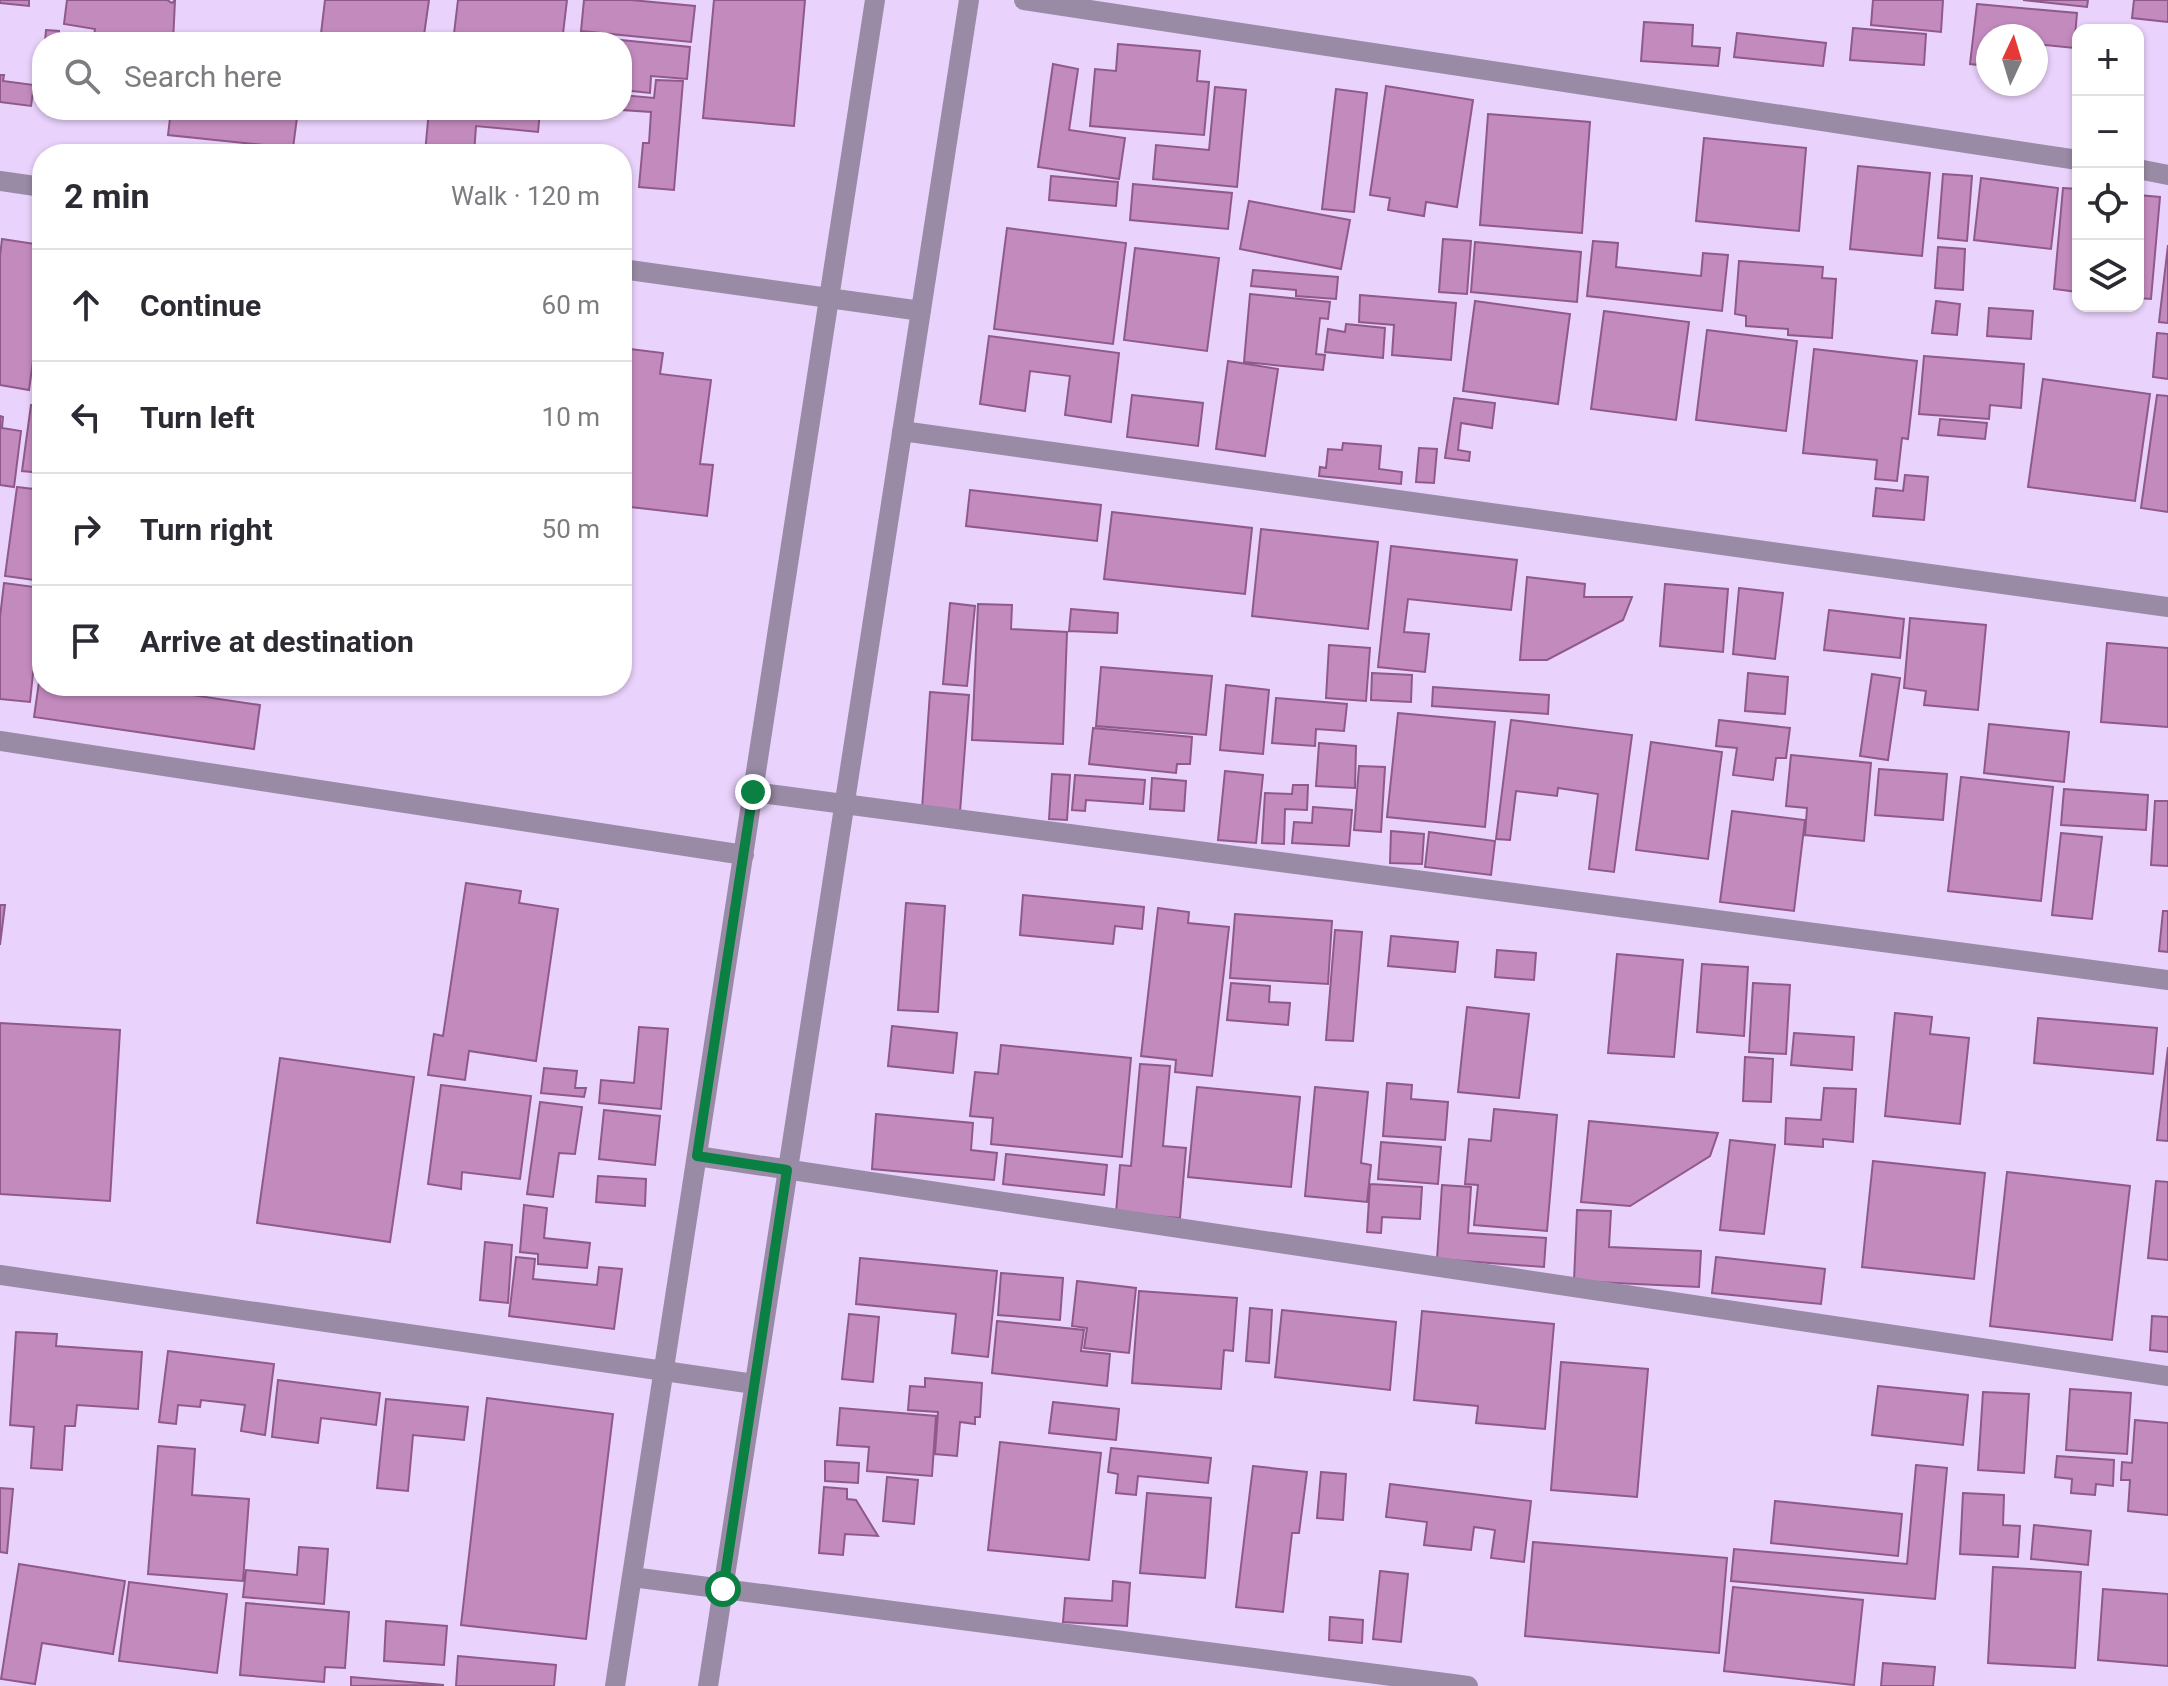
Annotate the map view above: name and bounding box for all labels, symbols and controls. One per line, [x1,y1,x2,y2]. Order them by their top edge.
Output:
north arrow [1976,24,2048,96]
map controls [2072,24,2144,312]
button: + [2072,24,2144,96]
search box [32,32,632,120]
icon: search [60,54,104,98]
text: Search here [124,59,282,94]
button: − [2072,96,2144,168]
button: locate [2072,168,2144,240]
text: 2 min [64,176,149,216]
text: Walk · 120 m [451,181,600,211]
button: layers [2072,240,2144,312]
icon: ahead [64,283,108,327]
text: Continue [140,288,261,323]
text: 60 m [542,290,600,320]
icon: left [64,395,108,439]
text: Turn left [140,400,255,435]
text: 10 m [542,402,600,432]
icon: right [64,507,108,551]
text: Turn right [140,512,273,547]
text: 50 m [542,514,600,544]
icon: arrive [64,619,108,663]
text: Arrive at destination [140,624,414,659]
route end [735,774,771,810]
route start [705,1571,741,1607]

